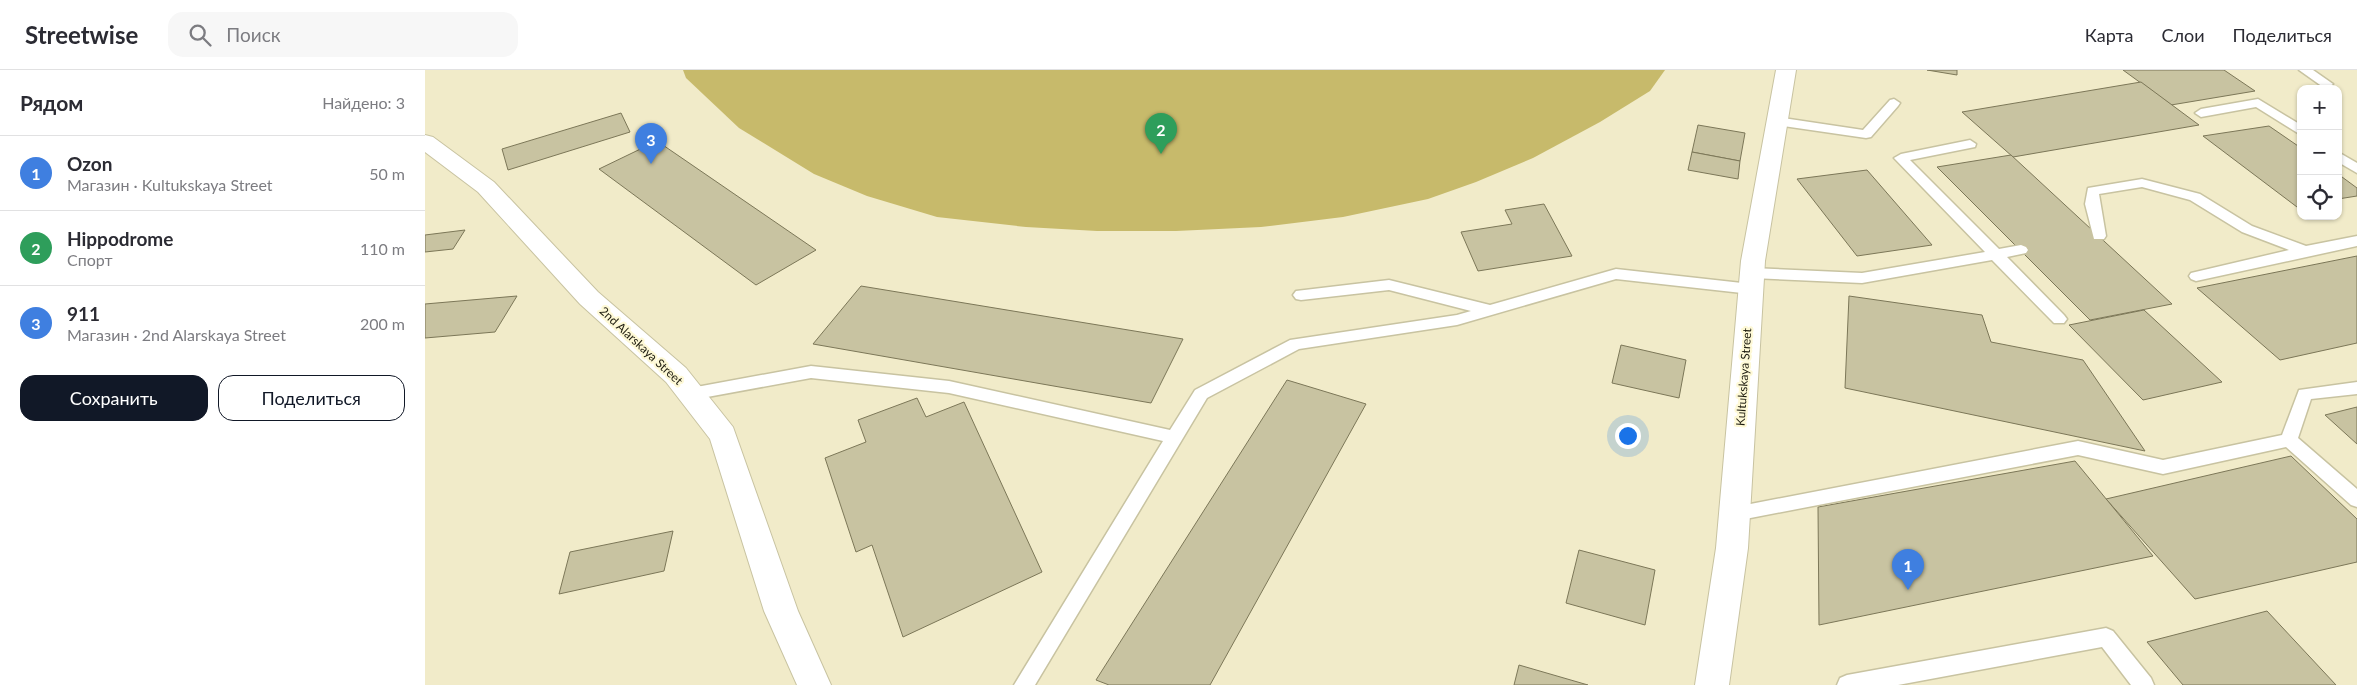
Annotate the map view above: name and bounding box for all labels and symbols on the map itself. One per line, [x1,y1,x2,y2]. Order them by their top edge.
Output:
pin: 2 [1145,113,1177,154]
pin: 3 [635,123,667,164]
street label: 2nd Alarskaya Street [597,303,686,388]
street label: Kultukskaya Street [1733,327,1754,426]
your location [1615,423,1641,449]
pin: 1 [1892,549,1924,590]

